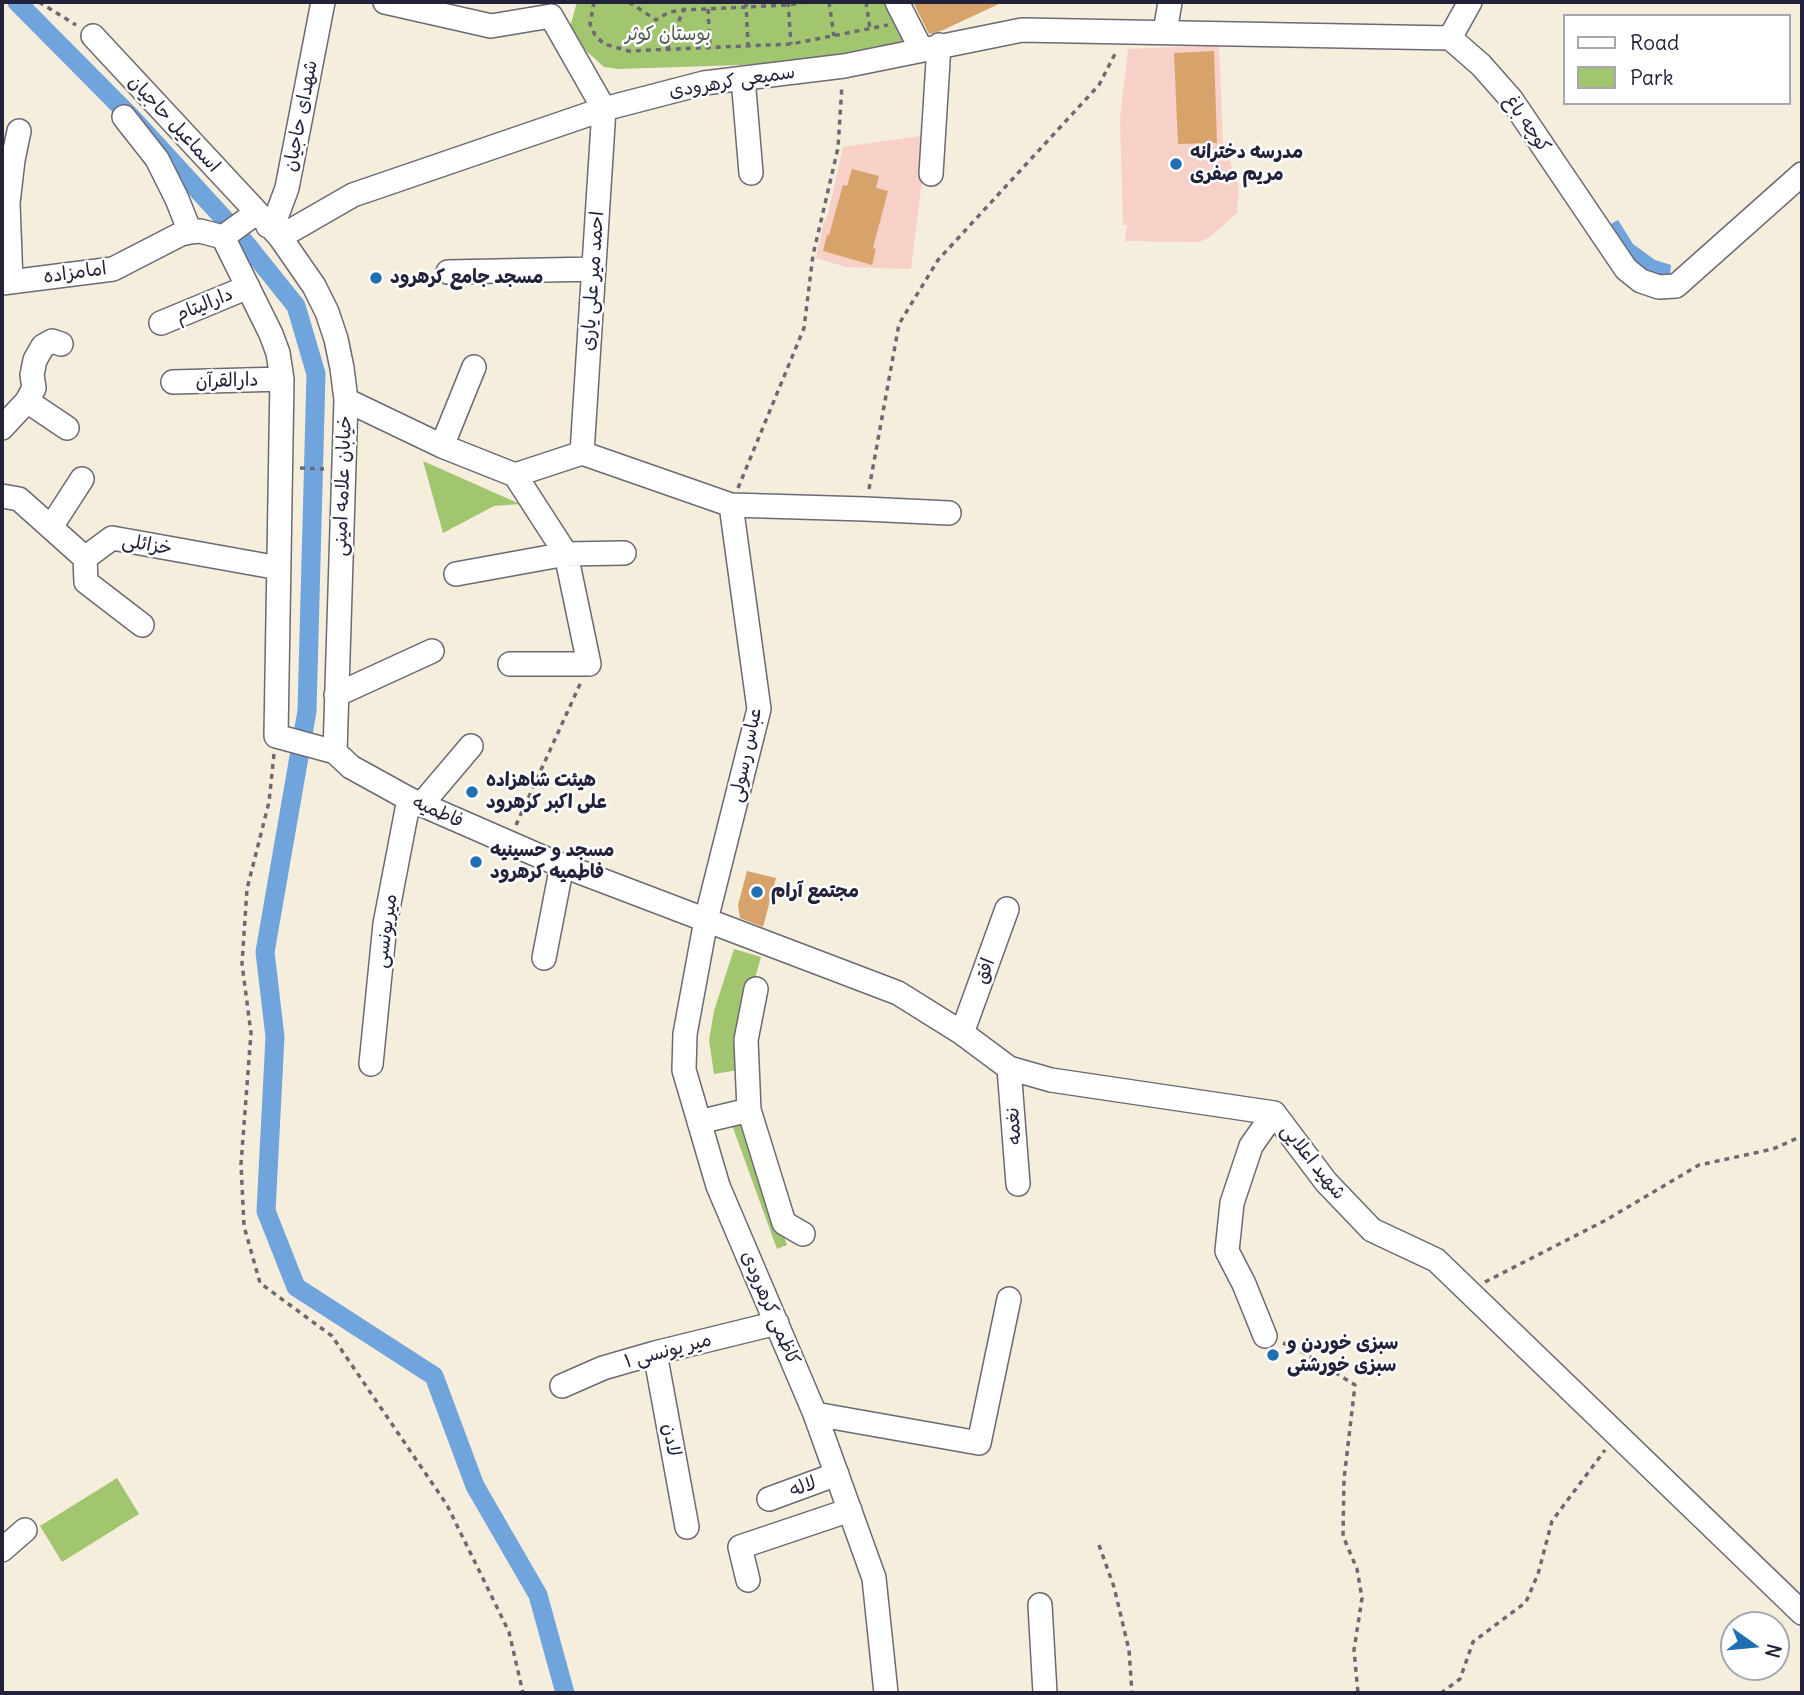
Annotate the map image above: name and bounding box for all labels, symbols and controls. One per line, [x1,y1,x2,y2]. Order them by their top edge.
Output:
legend [1562,14,1790,105]
park label: بوستان کوثر [625,24,711,46]
text: Road [1630,29,1679,56]
street label: شهدای حاجیان [279,58,323,174]
street label: سمیعی کرهرودی [667,61,797,103]
text: Park [1630,64,1673,91]
street label: اسماعیل حاجیان [123,71,225,177]
street label: کوچه باغ [1499,91,1555,157]
place label: مدرسه دخترانه مریم صفری [1190,142,1303,186]
marker: مدرسه دخترانه مریم صفری [1168,156,1184,172]
street label: احمد میر علی یاری [577,210,609,352]
street label: امامزاده [42,257,108,289]
place label: مسجد جامع کرهرود [390,267,543,289]
marker: مسجد جامع کرهرود [368,270,384,286]
street label: دارالیتام [172,283,236,327]
street label: دارالقرآن [195,369,259,393]
street label: خیابان علامه امینی [329,415,357,557]
street label: خزائلی [120,529,174,561]
street label: عباس رسولی [725,706,767,804]
place label: هیئت شاهزاده علی اکبر کرهرود [486,770,607,814]
marker: هیئت شاهزاده علی اکبر کرهرود [464,784,480,800]
street label: فاطمیه [409,791,467,833]
place label: مسجد و حسینیه فاطمیه کرهرود [490,840,614,884]
marker: مسجد و حسینیه فاطمیه کرهرود [468,854,484,870]
place label: مجتمع آرام [771,881,859,903]
marker: مجتمع آرام [749,884,765,900]
street label: میریونسی [370,892,402,970]
street label: افق [970,955,1000,987]
street label: نغمه [1001,1107,1027,1145]
street label: شهید اعلایی [1276,1120,1350,1204]
street label: کاظمی کرهرودی [736,1247,804,1369]
street label: میر یونسی ۱ [622,1328,714,1374]
place label: سبزی خوردن و سبزی خورشتی [1287,1333,1398,1377]
marker: سبزی خوردن و سبزی خورشتی [1265,1347,1281,1363]
street label: لادن [657,1422,685,1458]
street label: لاله [787,1472,819,1502]
north arrow [1720,1611,1790,1681]
text: N [1760,1641,1787,1660]

